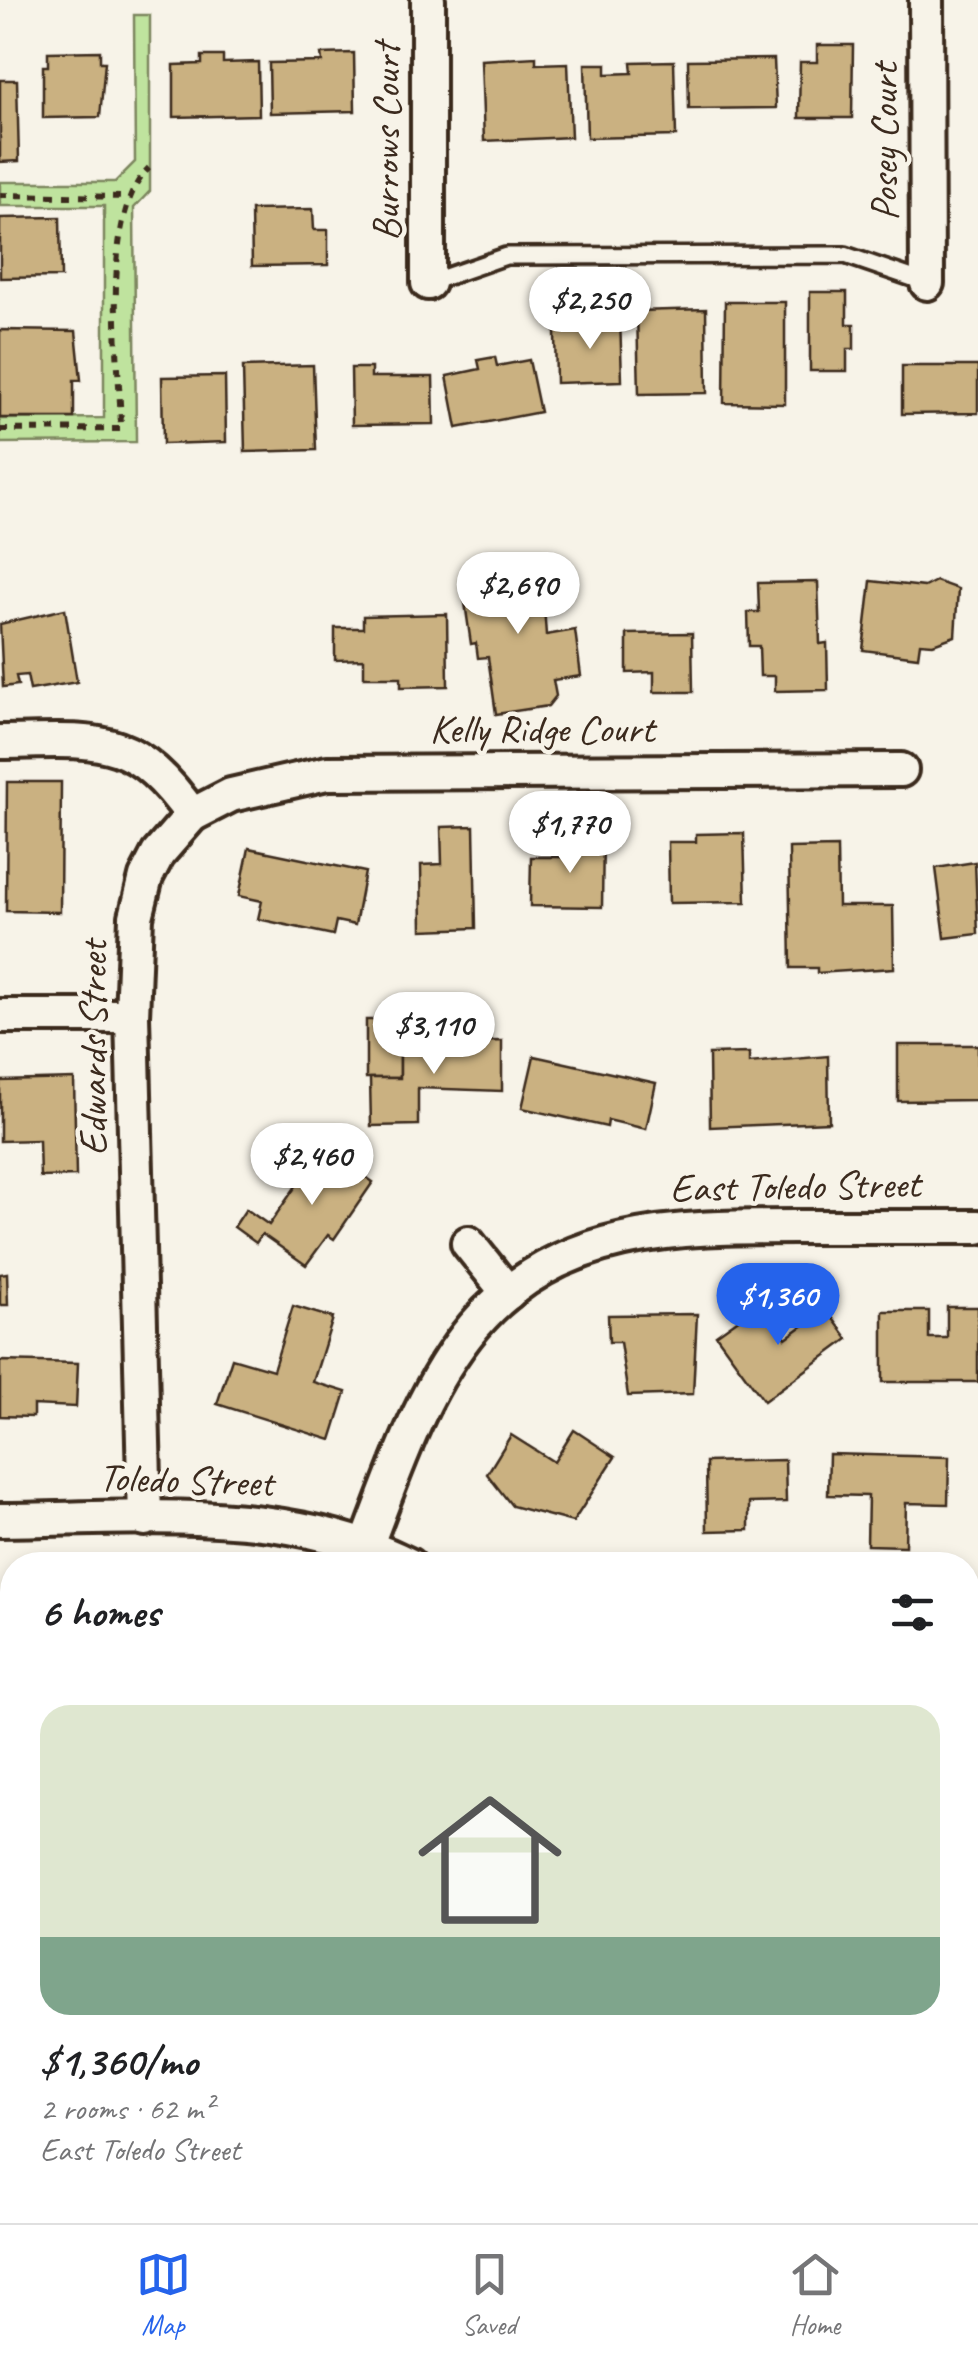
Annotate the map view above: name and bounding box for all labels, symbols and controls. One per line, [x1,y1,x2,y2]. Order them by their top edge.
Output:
street label: Burrows Court [361,37,411,241]
street label: Posey Court [859,60,909,221]
pin: $2,250 [509,267,671,352]
text: $2,250 [551,279,629,320]
pin: $2,690 [437,552,599,637]
text: $2,690 [479,564,557,605]
street label: Kelly Ridge Court [430,704,658,754]
pin: $1,770 [489,791,651,876]
text: $1,770 [531,803,609,844]
street label: Edwards Street [68,937,118,1155]
pin: $3,110 [353,992,515,1077]
text: $3,110 [395,1004,473,1045]
pin: $2,460 [231,1123,393,1208]
text: $2,460 [272,1135,352,1176]
street label: East Toledo Street [670,1159,924,1213]
pin: $1,360 [697,1263,859,1348]
text: $1,360 [738,1275,818,1316]
street label: Toledo Street [98,1452,278,1508]
icon: filters [885,1585,940,1640]
text: 6 homes [40,1586,159,1639]
icon: home [400,1770,580,1950]
text: $1,360/mo [40,2035,198,2088]
text: 2 rooms · 62 m² [40,2088,213,2129]
text: East Toledo Street [40,2129,240,2170]
tab: Map [136,2247,191,2342]
tab: Saved [462,2247,517,2342]
tab: Home [788,2247,843,2342]

